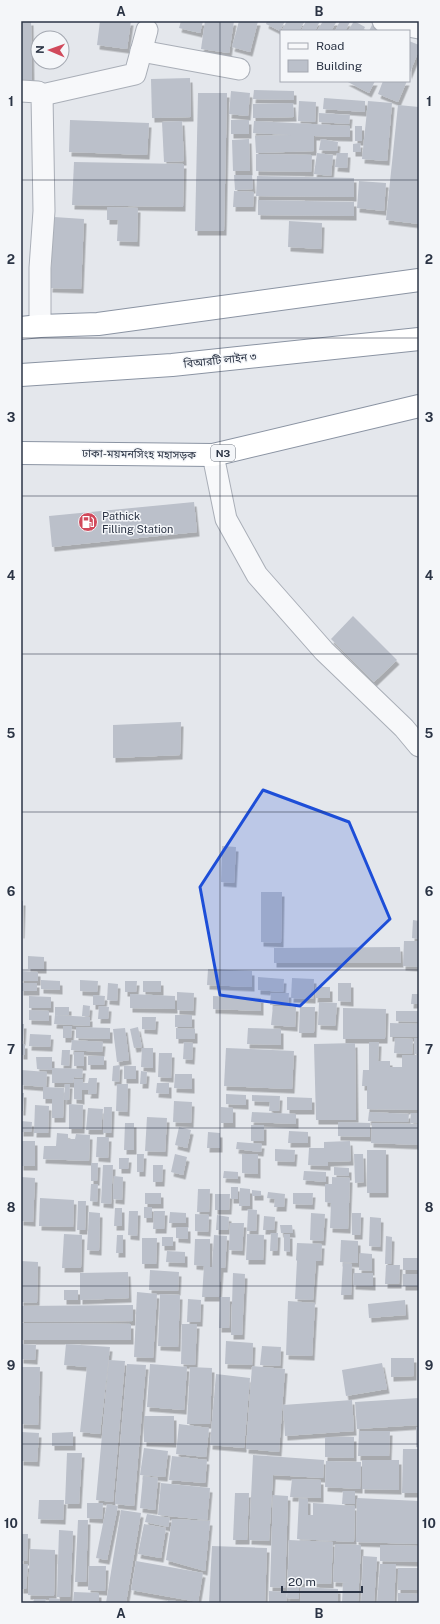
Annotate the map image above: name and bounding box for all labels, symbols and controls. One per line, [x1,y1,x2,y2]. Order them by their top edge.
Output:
text: A [116,4,126,19]
text: B [315,4,324,19]
north arrow [30,30,70,70]
legend [280,30,410,82]
text: Road [316,39,344,53]
text: N [34,45,46,54]
text: Building [316,59,362,73]
text: 1 [8,94,14,109]
text: 1 [426,94,432,109]
text: 2 [7,252,15,267]
text: 2 [425,252,433,267]
street label: বিআরটি লাইন ৩ [182,350,257,370]
text: 3 [7,410,16,425]
text: 3 [425,410,434,425]
road number: N3 [211,445,235,461]
street label: ঢাকা-ময়মনসিংহ মহাসড়ক [81,447,196,461]
place label: Pathick Filling Station [102,510,173,535]
fuel station icon: Pathick Filling Station [77,511,99,533]
text: 4 [7,568,16,583]
text: 4 [425,568,434,583]
text: 5 [7,726,16,741]
text: 5 [425,726,434,741]
text: 6 [7,884,16,899]
text: 6 [425,884,434,899]
text: 7 [7,1042,15,1057]
text: 7 [425,1042,433,1057]
text: 8 [7,1200,16,1215]
text: 8 [425,1200,434,1215]
text: 9 [7,1358,15,1373]
text: 9 [425,1358,433,1373]
text: 10 [4,1516,18,1531]
text: 10 [422,1516,436,1531]
scale bar [282,1568,362,1594]
text: 20 m [288,1575,316,1589]
text: A [116,1606,126,1621]
text: B [315,1606,324,1621]

